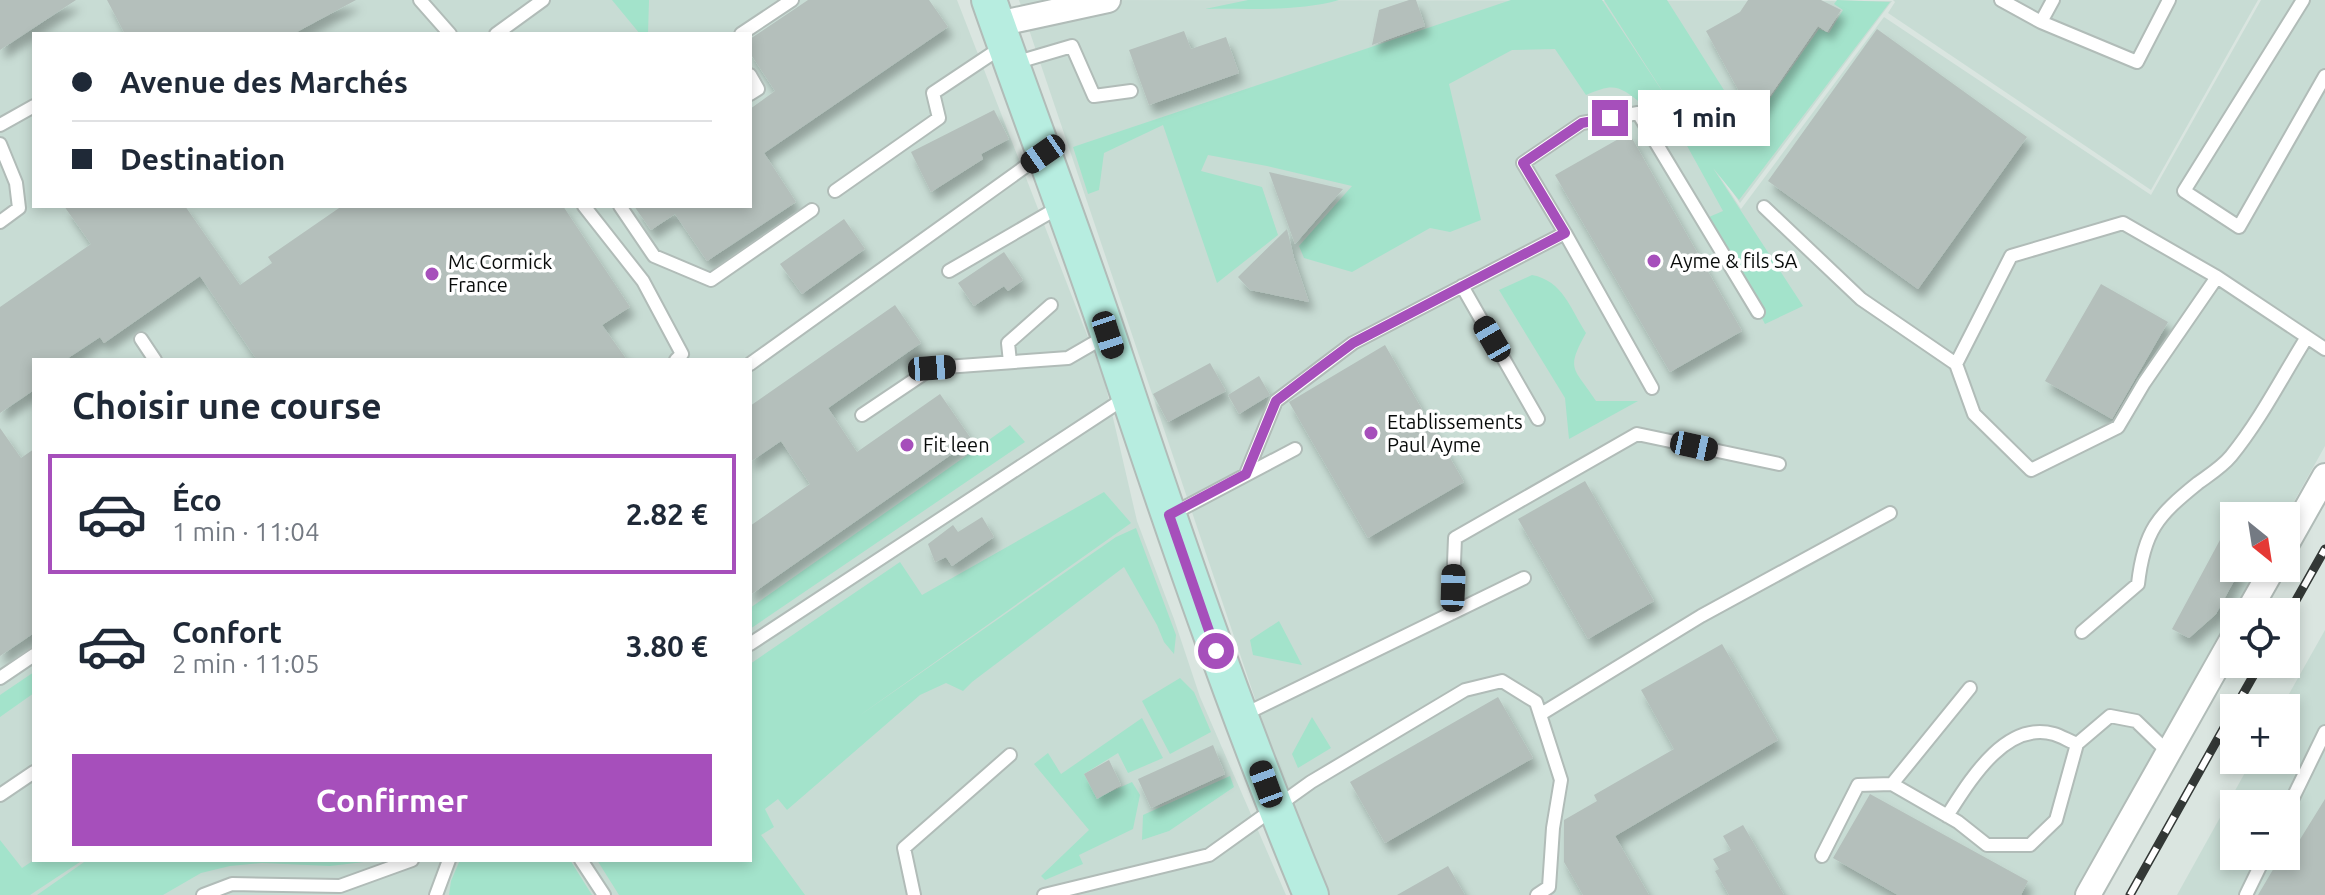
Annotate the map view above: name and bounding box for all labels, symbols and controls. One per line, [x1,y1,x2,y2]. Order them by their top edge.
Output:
text: Avenue des Marchés [120,65,408,99]
callout: 1 min [1638,90,1770,146]
route end [1592,100,1628,136]
text: 1 min [1671,103,1737,132]
car [1016,130,1070,178]
text: Destination [120,142,285,176]
place label: Ayme & fils SA [1670,249,1798,272]
place label: Mc Cormick France [448,250,552,296]
marker: Ayme & fils SA [1645,252,1663,270]
marker: Mc Cormick France [423,265,441,283]
car [1089,308,1127,362]
car [1470,312,1514,366]
car [907,354,957,382]
text: Choisir une course [72,385,382,426]
place label: Etablissements Paul Ayme [1387,410,1523,456]
marker: Etablissements Paul Ayme [1362,424,1380,442]
car [1668,429,1720,463]
place label: Fit leen [923,433,990,456]
marker: Fit leen [898,436,916,454]
icon: car [76,478,148,550]
text: Éco [172,483,222,517]
text: 2.82 € [626,497,708,531]
north arrow [2220,502,2300,582]
map controls [2220,502,2300,870]
text: 1 min · 11:04 [172,517,320,546]
car [1440,564,1466,612]
button: locate [2220,598,2300,678]
icon: car [76,610,148,682]
text: Confort [172,615,282,649]
text: 3.80 € [626,629,708,663]
route start [1198,633,1234,669]
text: 2 min · 11:05 [172,649,320,678]
button: + [2220,694,2300,774]
button: Confirmer [72,754,712,846]
car [1247,757,1285,811]
button: − [2220,790,2300,870]

